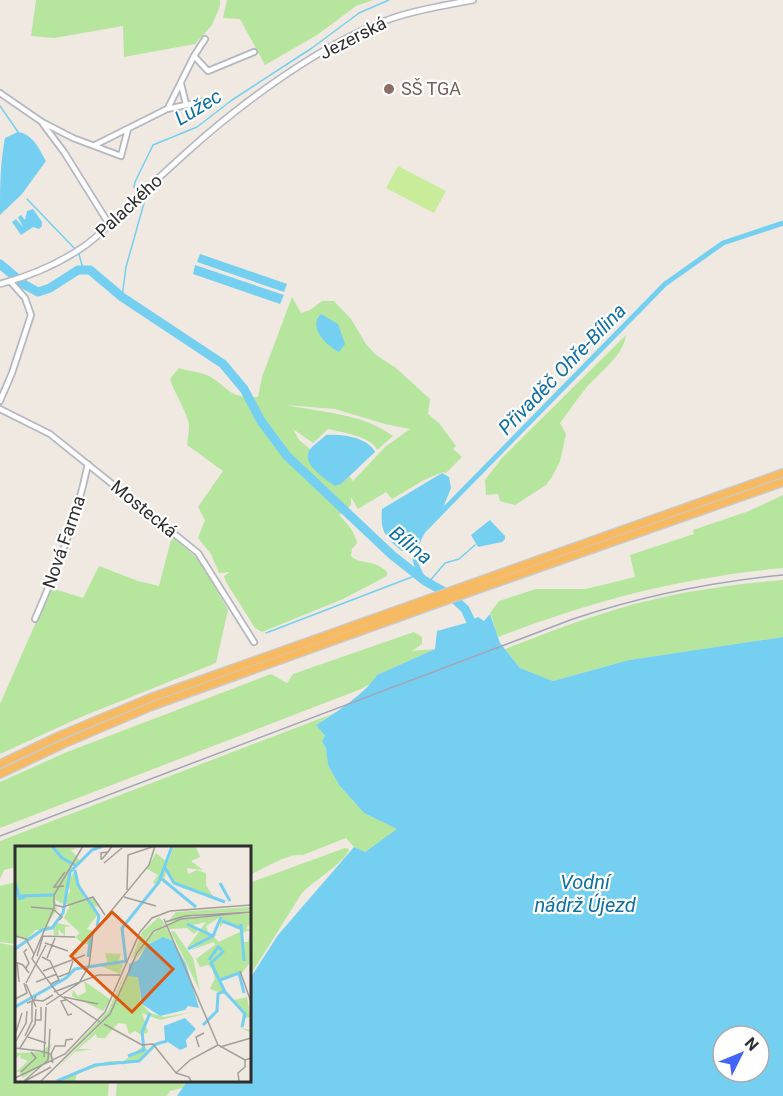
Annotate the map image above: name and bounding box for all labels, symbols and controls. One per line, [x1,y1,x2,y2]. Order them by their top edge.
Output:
street label: Jezerská [316,12,390,63]
place label: SŠ TGA [401,78,461,99]
marker: SŠ TGA [382,82,396,96]
water label: Lužec [170,84,226,130]
street label: Palackého [91,170,166,242]
water label: Přivaděč Ohře-Bílina [493,298,631,440]
street label: Mostecká [107,476,182,542]
street label: Nová Farma [38,493,89,591]
water label: Bílina [385,521,437,569]
inset map [15,846,250,1081]
water label: Vodní nádrž Újezd [534,870,637,917]
north arrow [711,1024,771,1084]
text: N [741,1034,762,1055]

